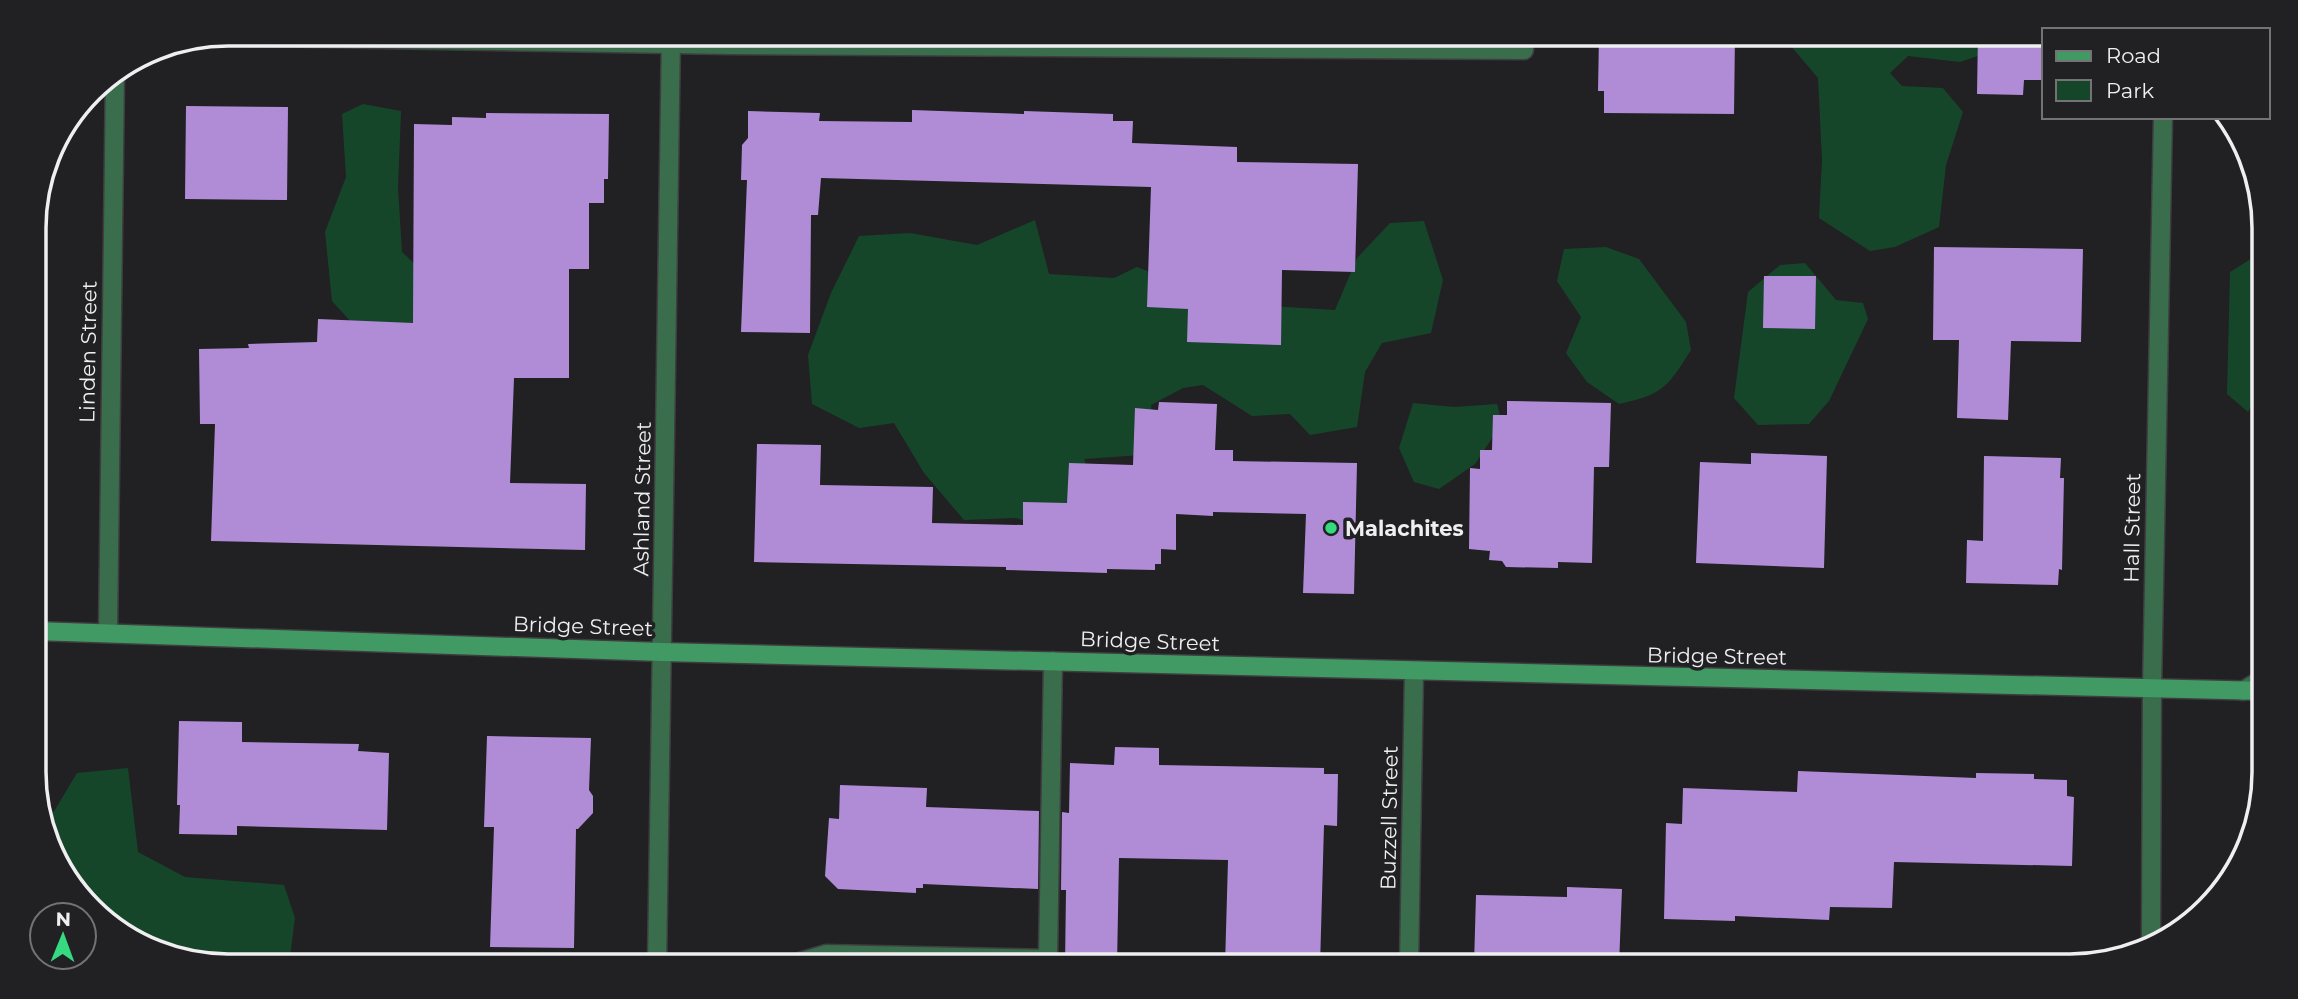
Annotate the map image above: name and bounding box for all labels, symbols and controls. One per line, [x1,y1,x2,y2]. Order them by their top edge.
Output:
legend [2042,28,2270,119]
text: Road [2106,43,2161,68]
text: Park [2106,78,2154,103]
street label: Linden Street [74,281,102,423]
street label: Ashland Street [628,421,656,577]
street label: Hall Street [2119,473,2145,583]
place label: Malachites [1345,516,1464,541]
marker: Malachites [1323,520,1339,536]
street label: Bridge Street [513,611,653,641]
street label: Bridge Street [1080,626,1220,656]
street label: Bridge Street [1647,642,1787,670]
street label: Buzzell Street [1375,746,1403,890]
north arrow [28,901,98,971]
text: N [55,908,71,931]

